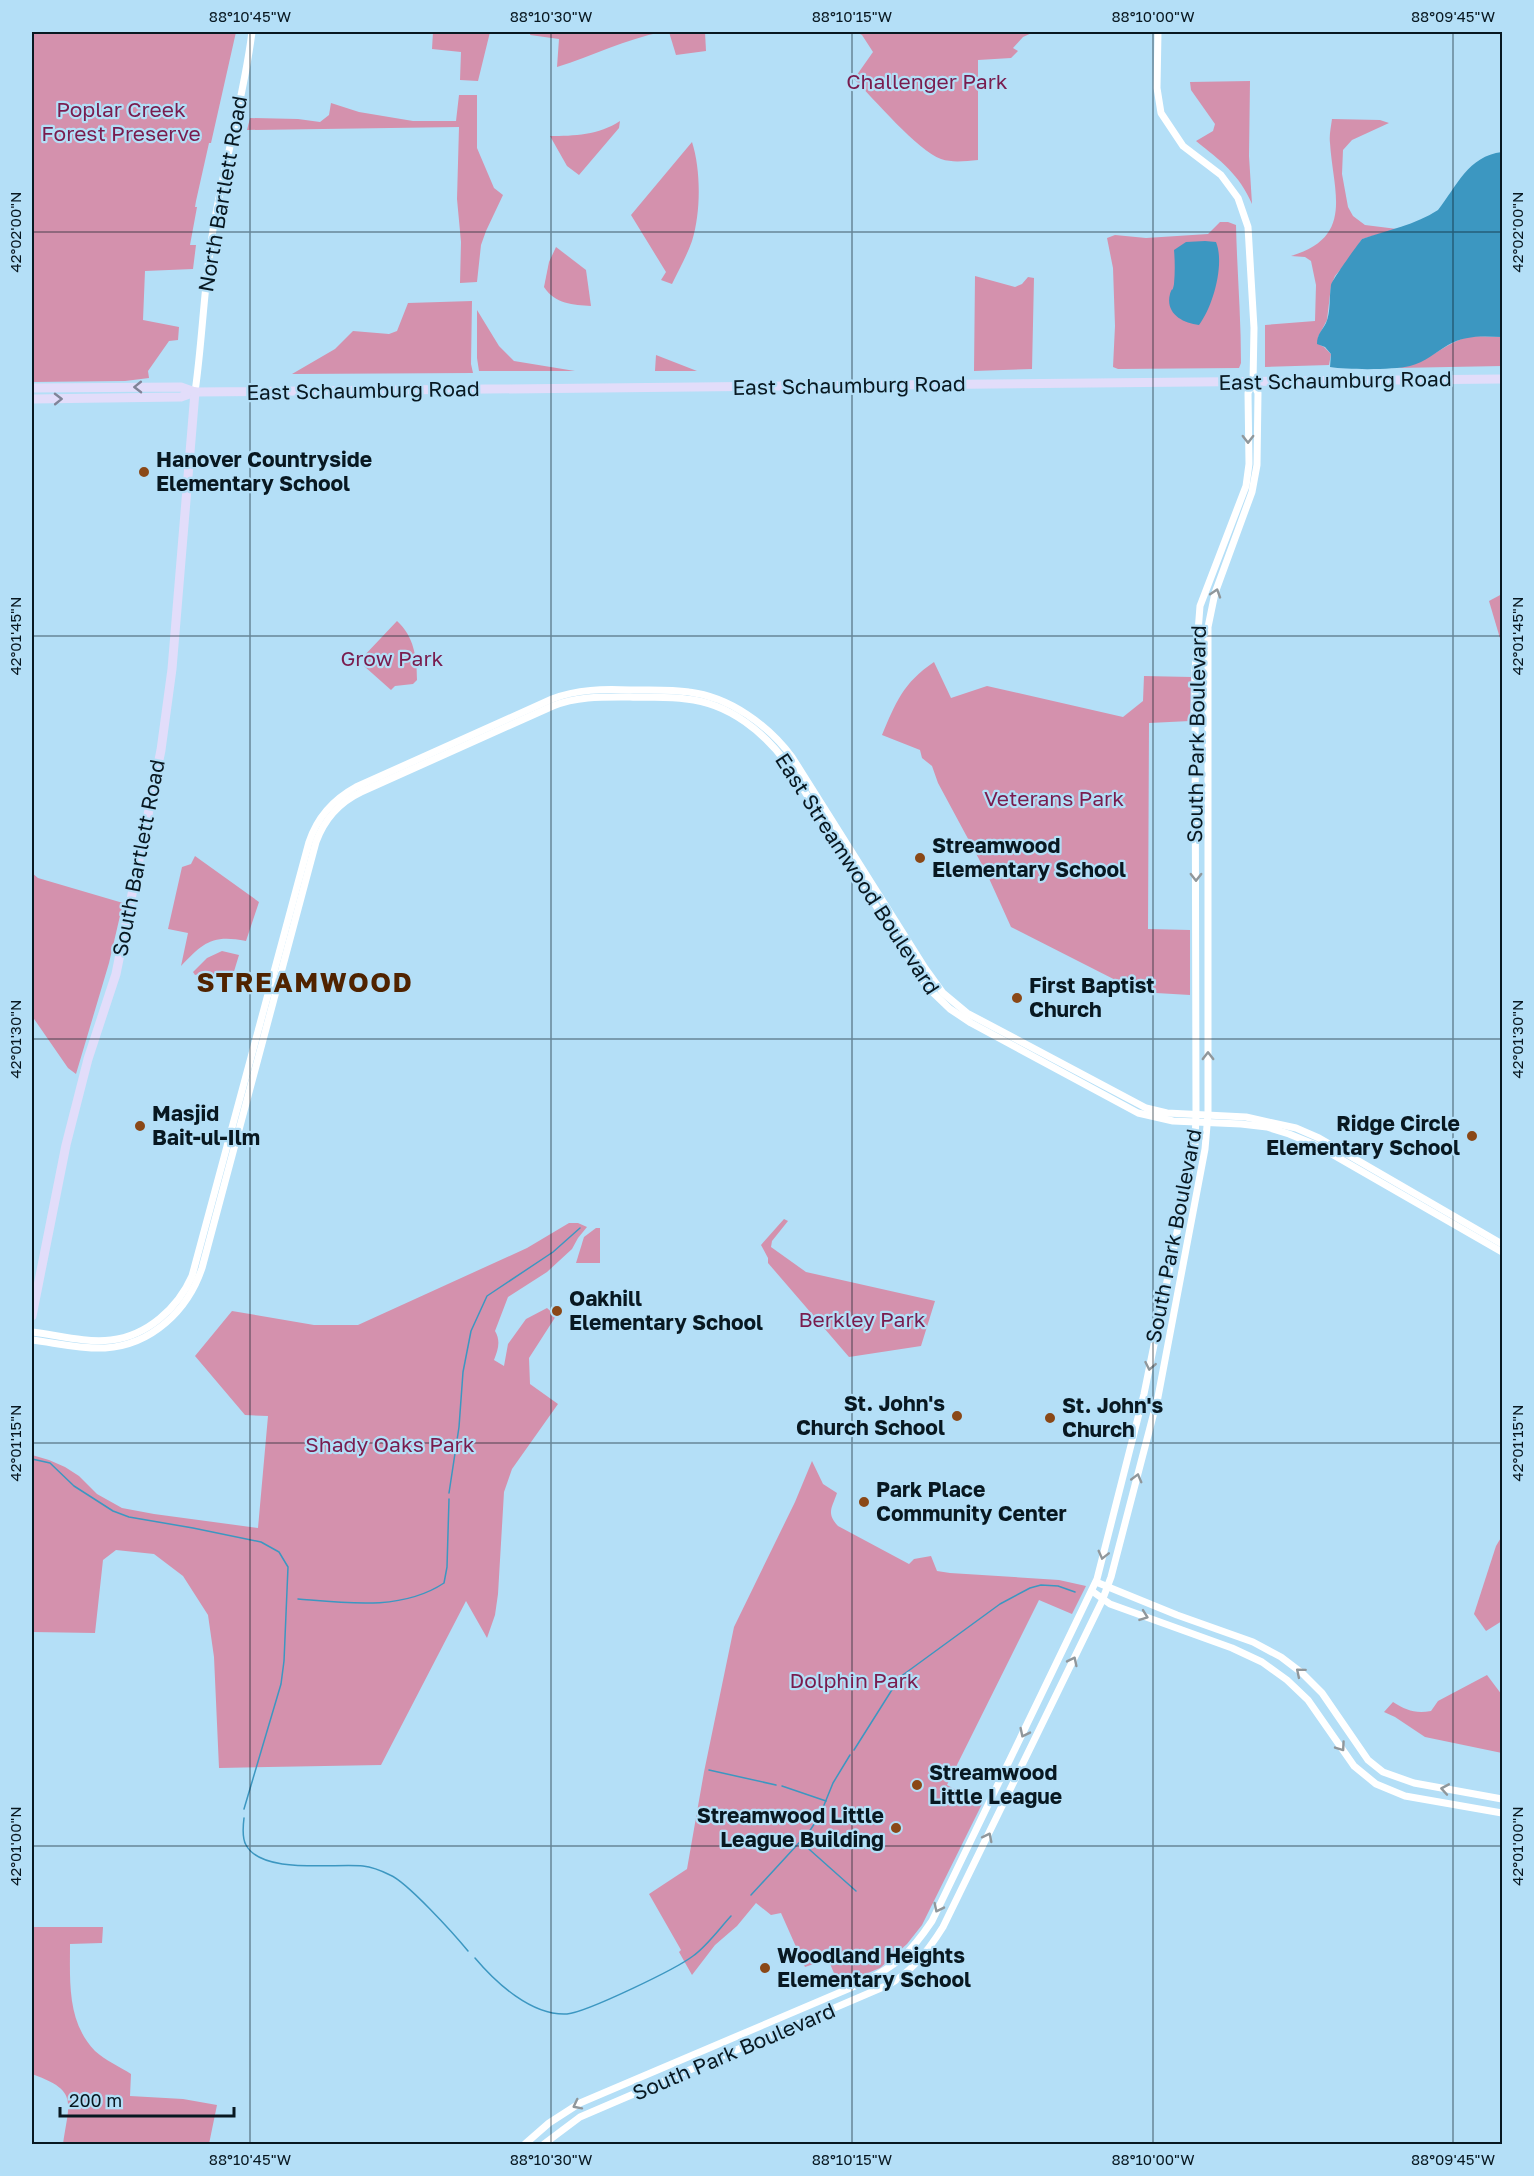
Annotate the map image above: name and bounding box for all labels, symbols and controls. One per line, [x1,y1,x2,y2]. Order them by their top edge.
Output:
text: 88°10'45"W [209,7,291,25]
text: 88°10'30"W [510,7,592,25]
text: 88°10'15"W [812,7,892,25]
text: 88°10'00"W [1111,7,1195,25]
text: 88°09'45"W [1411,7,1495,25]
park label: Challenger Park [846,68,1008,94]
street label: North Bartlett Road [192,94,252,294]
park label: Poplar Creek Forest Preserve [41,96,201,146]
text: 42°02'00"N [6,192,24,272]
text: 42°02'00"N [1508,192,1526,272]
street label: East Schaumburg Road [1218,365,1452,395]
street label: East Schaumburg Road [732,370,966,400]
street label: East Schaumburg Road [246,375,480,405]
one-way arrow [133,381,142,393]
one-way arrow [53,393,62,405]
one-way arrow [1242,435,1254,444]
place label: Hanover Countryside Elementary School [156,446,372,496]
marker: Hanover Countryside Elementary School [137,465,151,479]
one-way arrow [1208,588,1221,599]
text: 42°01'45"N [6,597,24,675]
text: 42°01'45"N [1508,597,1526,675]
street label: South Park Boulevard [1181,625,1211,843]
park label: Grow Park [341,645,444,671]
street label: East Streamwood Boulevard [770,748,946,999]
street label: South Bartlett Road [106,757,170,959]
park label: Veterans Park [984,785,1124,811]
place label: Streamwood Elementary School [932,832,1126,882]
marker: Streamwood Elementary School [913,851,927,865]
one-way arrow [1190,873,1202,882]
district label: STREAMWOOD [197,966,413,998]
place label: First Baptist Church [1029,972,1155,1022]
marker: First Baptist Church [1010,991,1024,1005]
text: 42°01'30"N [6,1000,24,1078]
text: 42°01'30"N [1508,1000,1526,1078]
one-way arrow [1202,1051,1214,1060]
place label: Masjid Bait-ul-Ilm [152,1100,260,1150]
place label: Ridge Circle Elementary School [1266,1110,1460,1160]
marker: Masjid Bait-ul-Ilm [133,1119,147,1133]
street label: South Park Boulevard [1140,1127,1207,1345]
marker: Ridge Circle Elementary School [1465,1129,1479,1143]
place label: Oakhill Elementary School [569,1285,763,1335]
marker: Oakhill Elementary School [550,1304,564,1318]
park label: Berkley Park [798,1306,926,1332]
one-way arrow [1144,1361,1157,1371]
place label: St. John's Church School [796,1390,945,1440]
place label: St. John's Church [1062,1392,1164,1442]
text: 42°01'15"N [6,1405,24,1481]
text: 42°01'15"N [1508,1405,1526,1481]
marker: St. John's Church School [950,1409,964,1423]
marker: St. John's Church [1043,1411,1057,1425]
park label: Shady Oaks Park [305,1431,475,1457]
one-way arrow [1129,1473,1142,1483]
place label: Park Place Community Center [876,1476,1067,1526]
marker: Park Place Community Center [857,1495,871,1509]
one-way arrow [1098,1549,1110,1560]
one-way arrow [1138,1609,1149,1622]
one-way arrow [1066,1657,1078,1668]
park label: Dolphin Park [789,1667,919,1693]
one-way arrow [1296,1669,1307,1680]
one-way arrow [1020,1727,1032,1738]
one-way arrow [1334,1741,1345,1752]
place label: Streamwood Little League [929,1759,1062,1809]
marker: Streamwood Little League [910,1778,924,1792]
one-way arrow [1440,1783,1450,1795]
place label: Streamwood Little League Building [697,1802,884,1852]
text: 42°01'00"N [6,1806,24,1886]
text: 42°01'00"N [1508,1806,1526,1886]
marker: Streamwood Little League Building [889,1821,903,1835]
one-way arrow [980,1832,992,1843]
one-way arrow [934,1902,945,1912]
place label: Woodland Heights Elementary School [777,1942,971,1992]
marker: Woodland Heights Elementary School [758,1961,772,1975]
street label: South Park Boulevard [628,1997,839,2106]
scale bar [60,2080,234,2118]
text: 200 m [69,2089,122,2111]
one-way arrow [573,2098,583,2109]
text: 88°10'45"W [209,2150,291,2168]
text: 88°10'30"W [510,2150,592,2168]
text: 88°10'15"W [812,2150,892,2168]
text: 88°10'00"W [1111,2150,1195,2168]
text: 88°09'45"W [1411,2150,1495,2168]

